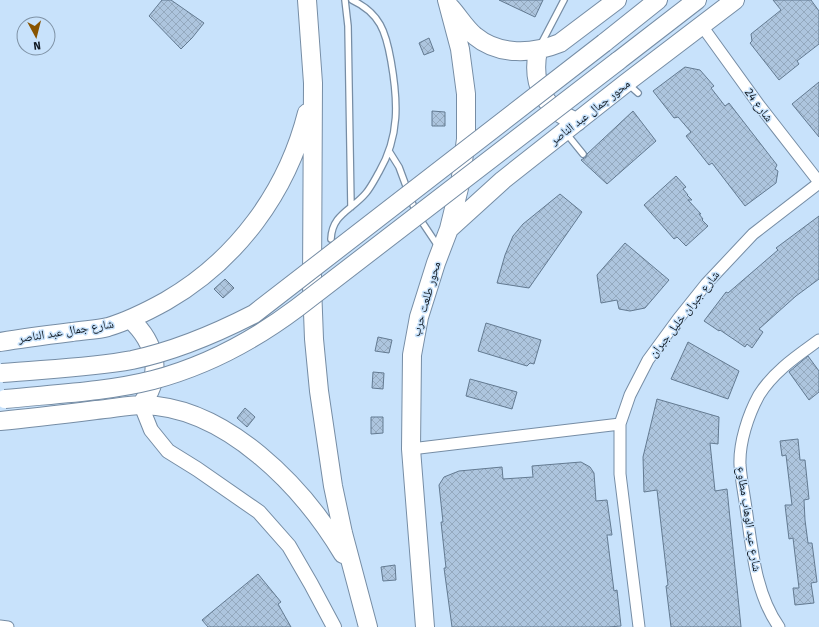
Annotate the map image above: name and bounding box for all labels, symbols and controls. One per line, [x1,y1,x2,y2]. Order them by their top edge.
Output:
north arrow [16,16,56,56]
text: N [33,39,42,52]
street label: محور جمال عبد الناصر [546,76,633,148]
street label: شارع 24 [741,86,776,125]
street label: محور طلعت حرب [409,260,444,338]
street label: شارع جبران خليل جبران [646,268,723,361]
street label: شارع جمال عبد الناصر [16,317,115,347]
street label: شارع عبد الوهاب مطاوع [733,466,764,573]

